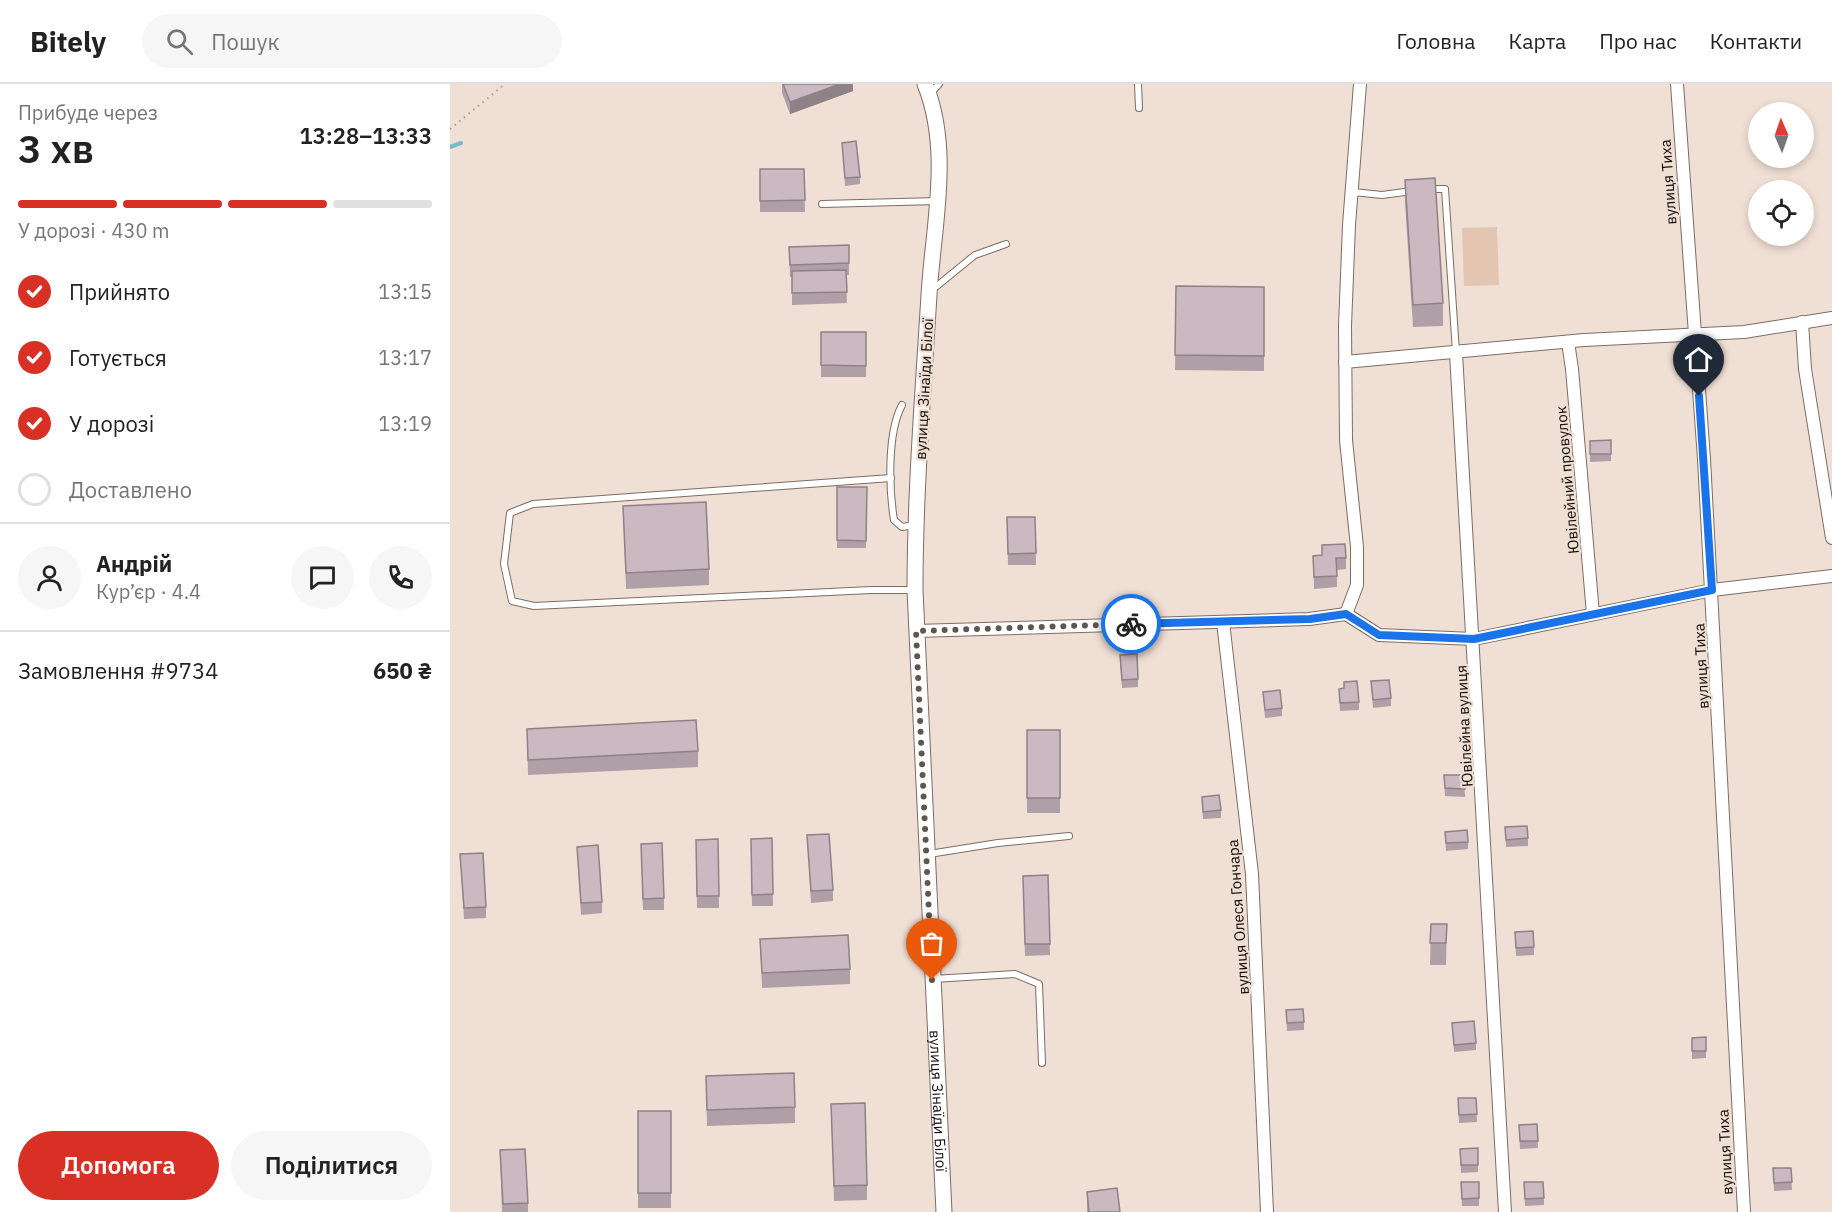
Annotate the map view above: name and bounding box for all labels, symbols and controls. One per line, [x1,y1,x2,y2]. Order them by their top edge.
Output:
search box [142,14,562,68]
text: Bitely [30,23,106,60]
icon: search [163,25,196,58]
text: Пошук [211,27,280,56]
text: Головна [1397,27,1475,55]
text: Карта [1508,27,1566,55]
text: Про нас [1599,27,1677,55]
text: Контакти [1710,27,1802,55]
text: Прибуде через [18,99,158,126]
north arrow [1748,102,1814,168]
map controls [1748,102,1814,246]
text: 13:28–13:33 [299,121,432,150]
text: 3 хв [18,123,94,174]
street label: вулиця Тиха [1656,139,1680,225]
button: locate [1748,180,1814,246]
text: У дорозі · 430 m [18,217,170,244]
icon: check [18,275,51,308]
text: Прийнято [69,277,170,306]
text: 13:15 [378,278,432,305]
street label: вулиця Зінаїди Білої [911,317,937,460]
pin [1673,334,1724,396]
icon: check [18,341,51,374]
text: Готується [69,343,167,372]
icon: home [1682,343,1715,376]
text: 13:17 [378,344,432,371]
street label: Ювілейний провулок [1551,405,1583,555]
icon: check [18,407,51,440]
text: У дорозі [69,409,154,438]
text: 13:19 [378,410,432,437]
text: Доставлено [69,475,192,504]
button: person [18,546,81,609]
button: chat [291,546,354,609]
button: phone [369,546,432,609]
text: Андрій [96,549,172,578]
text: Кур’єр · 4.4 [96,578,201,605]
courier [1101,594,1161,654]
icon: bike [1115,608,1148,641]
street label: вулиця Тиха [1689,623,1713,709]
text: Замовлення #9734 [18,656,218,685]
text: 650 ₴ [373,656,432,685]
street label: Ювілейна вулиця [1451,664,1477,788]
street label: вулиця Олеся Гончара [1223,839,1253,995]
pin [906,918,957,980]
icon: bag [915,927,948,960]
street label: вулиця Зінаїди Білої [926,1030,952,1173]
street label: вулиця Тиха [1713,1109,1737,1195]
button: Допомога [18,1131,219,1200]
button: Поділитися [231,1131,432,1200]

